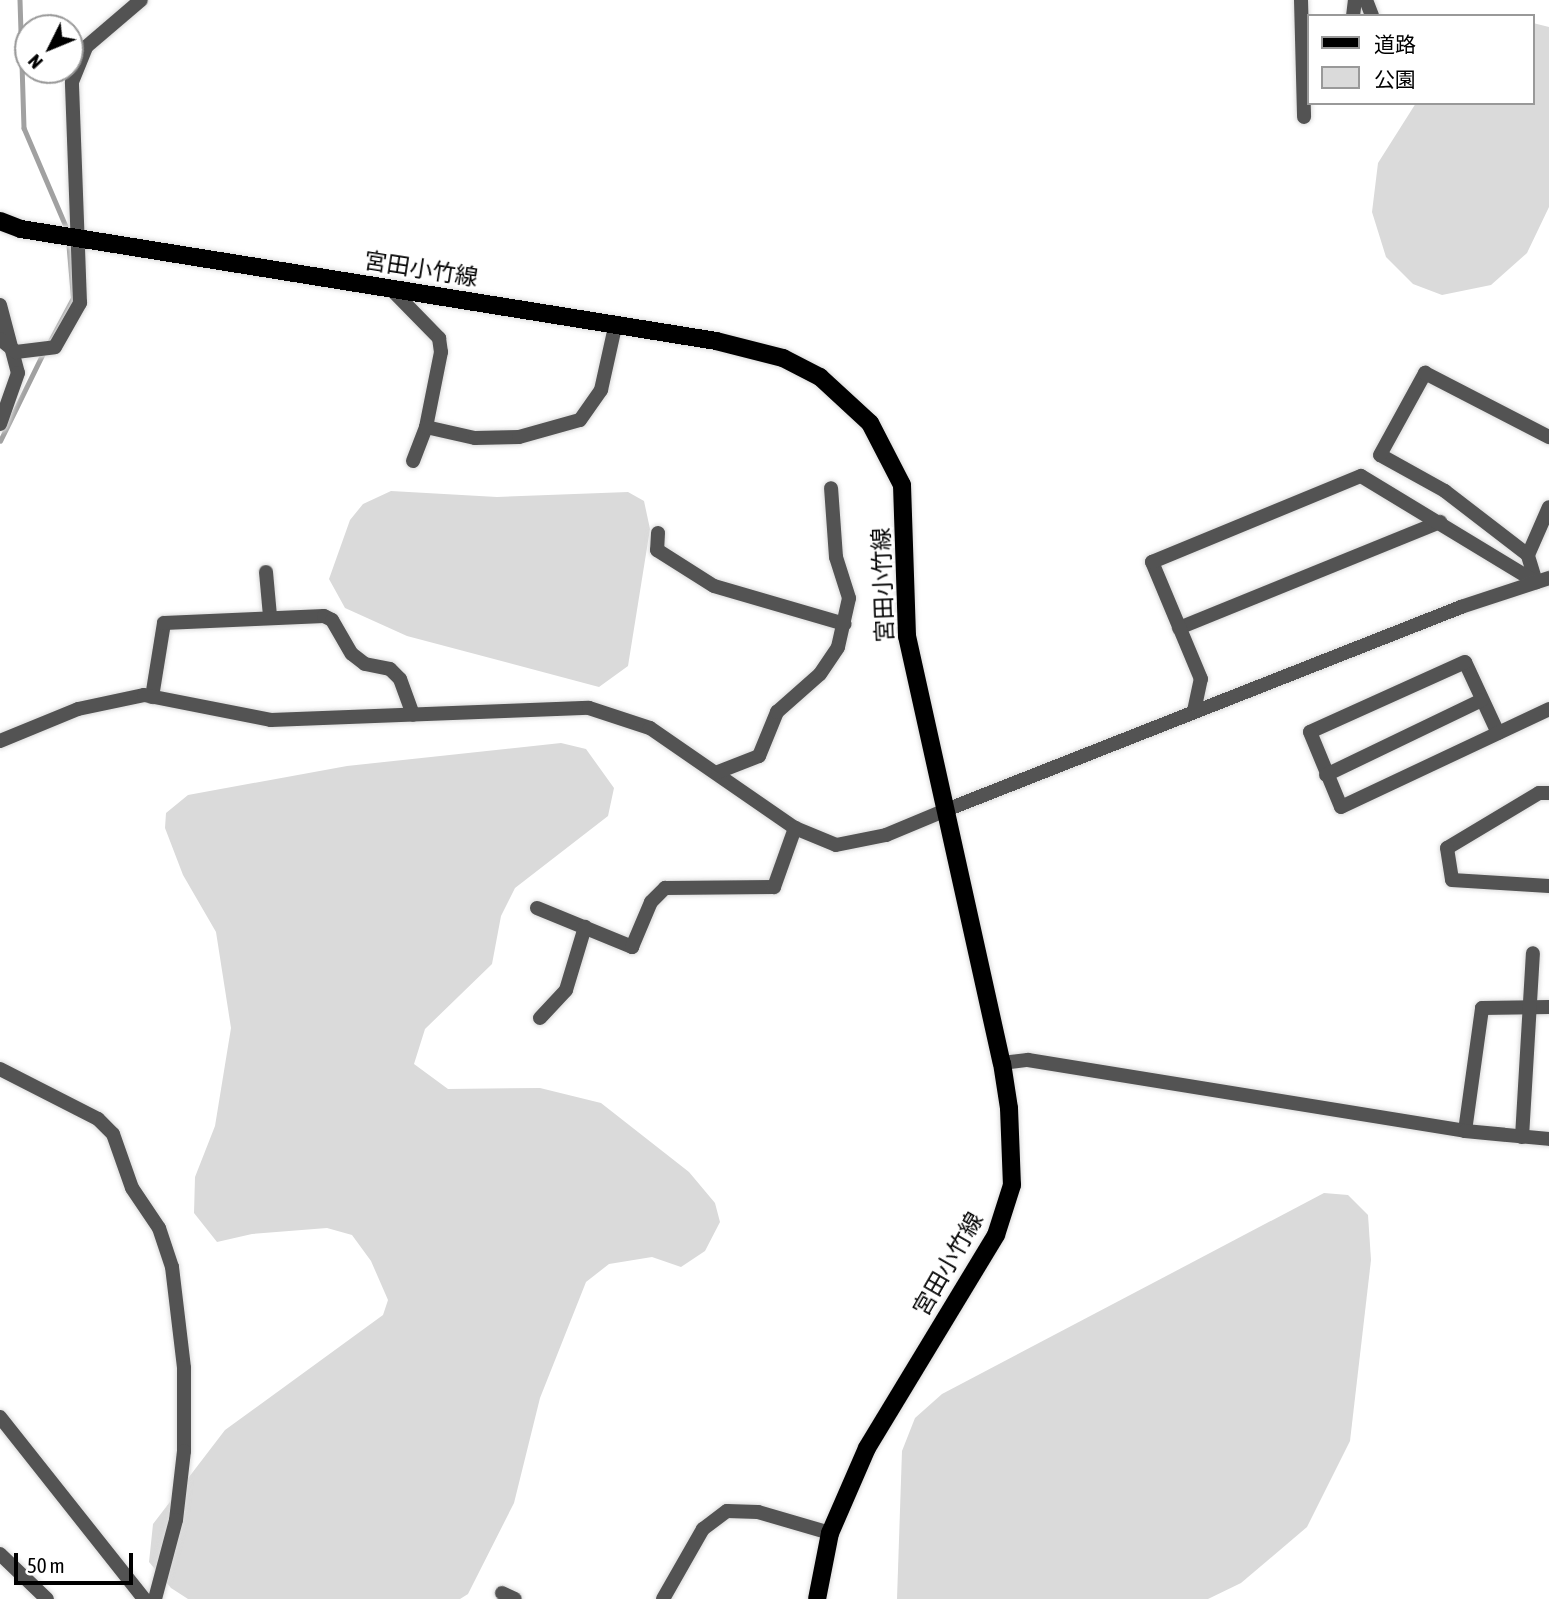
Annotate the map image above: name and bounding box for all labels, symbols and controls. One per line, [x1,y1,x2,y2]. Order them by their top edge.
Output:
north arrow [14,14,84,84]
legend [1308,14,1535,105]
text: 道路 [1374,32,1416,56]
text: N [23,50,47,74]
text: 公園 [1374,67,1416,91]
street label: 宮田小竹線 [362,246,480,292]
street label: 宮田小竹線 [867,527,899,643]
street label: 宮田小竹線 [907,1207,989,1321]
scale bar [18,1540,136,1584]
text: 50 m [27,1553,65,1577]

